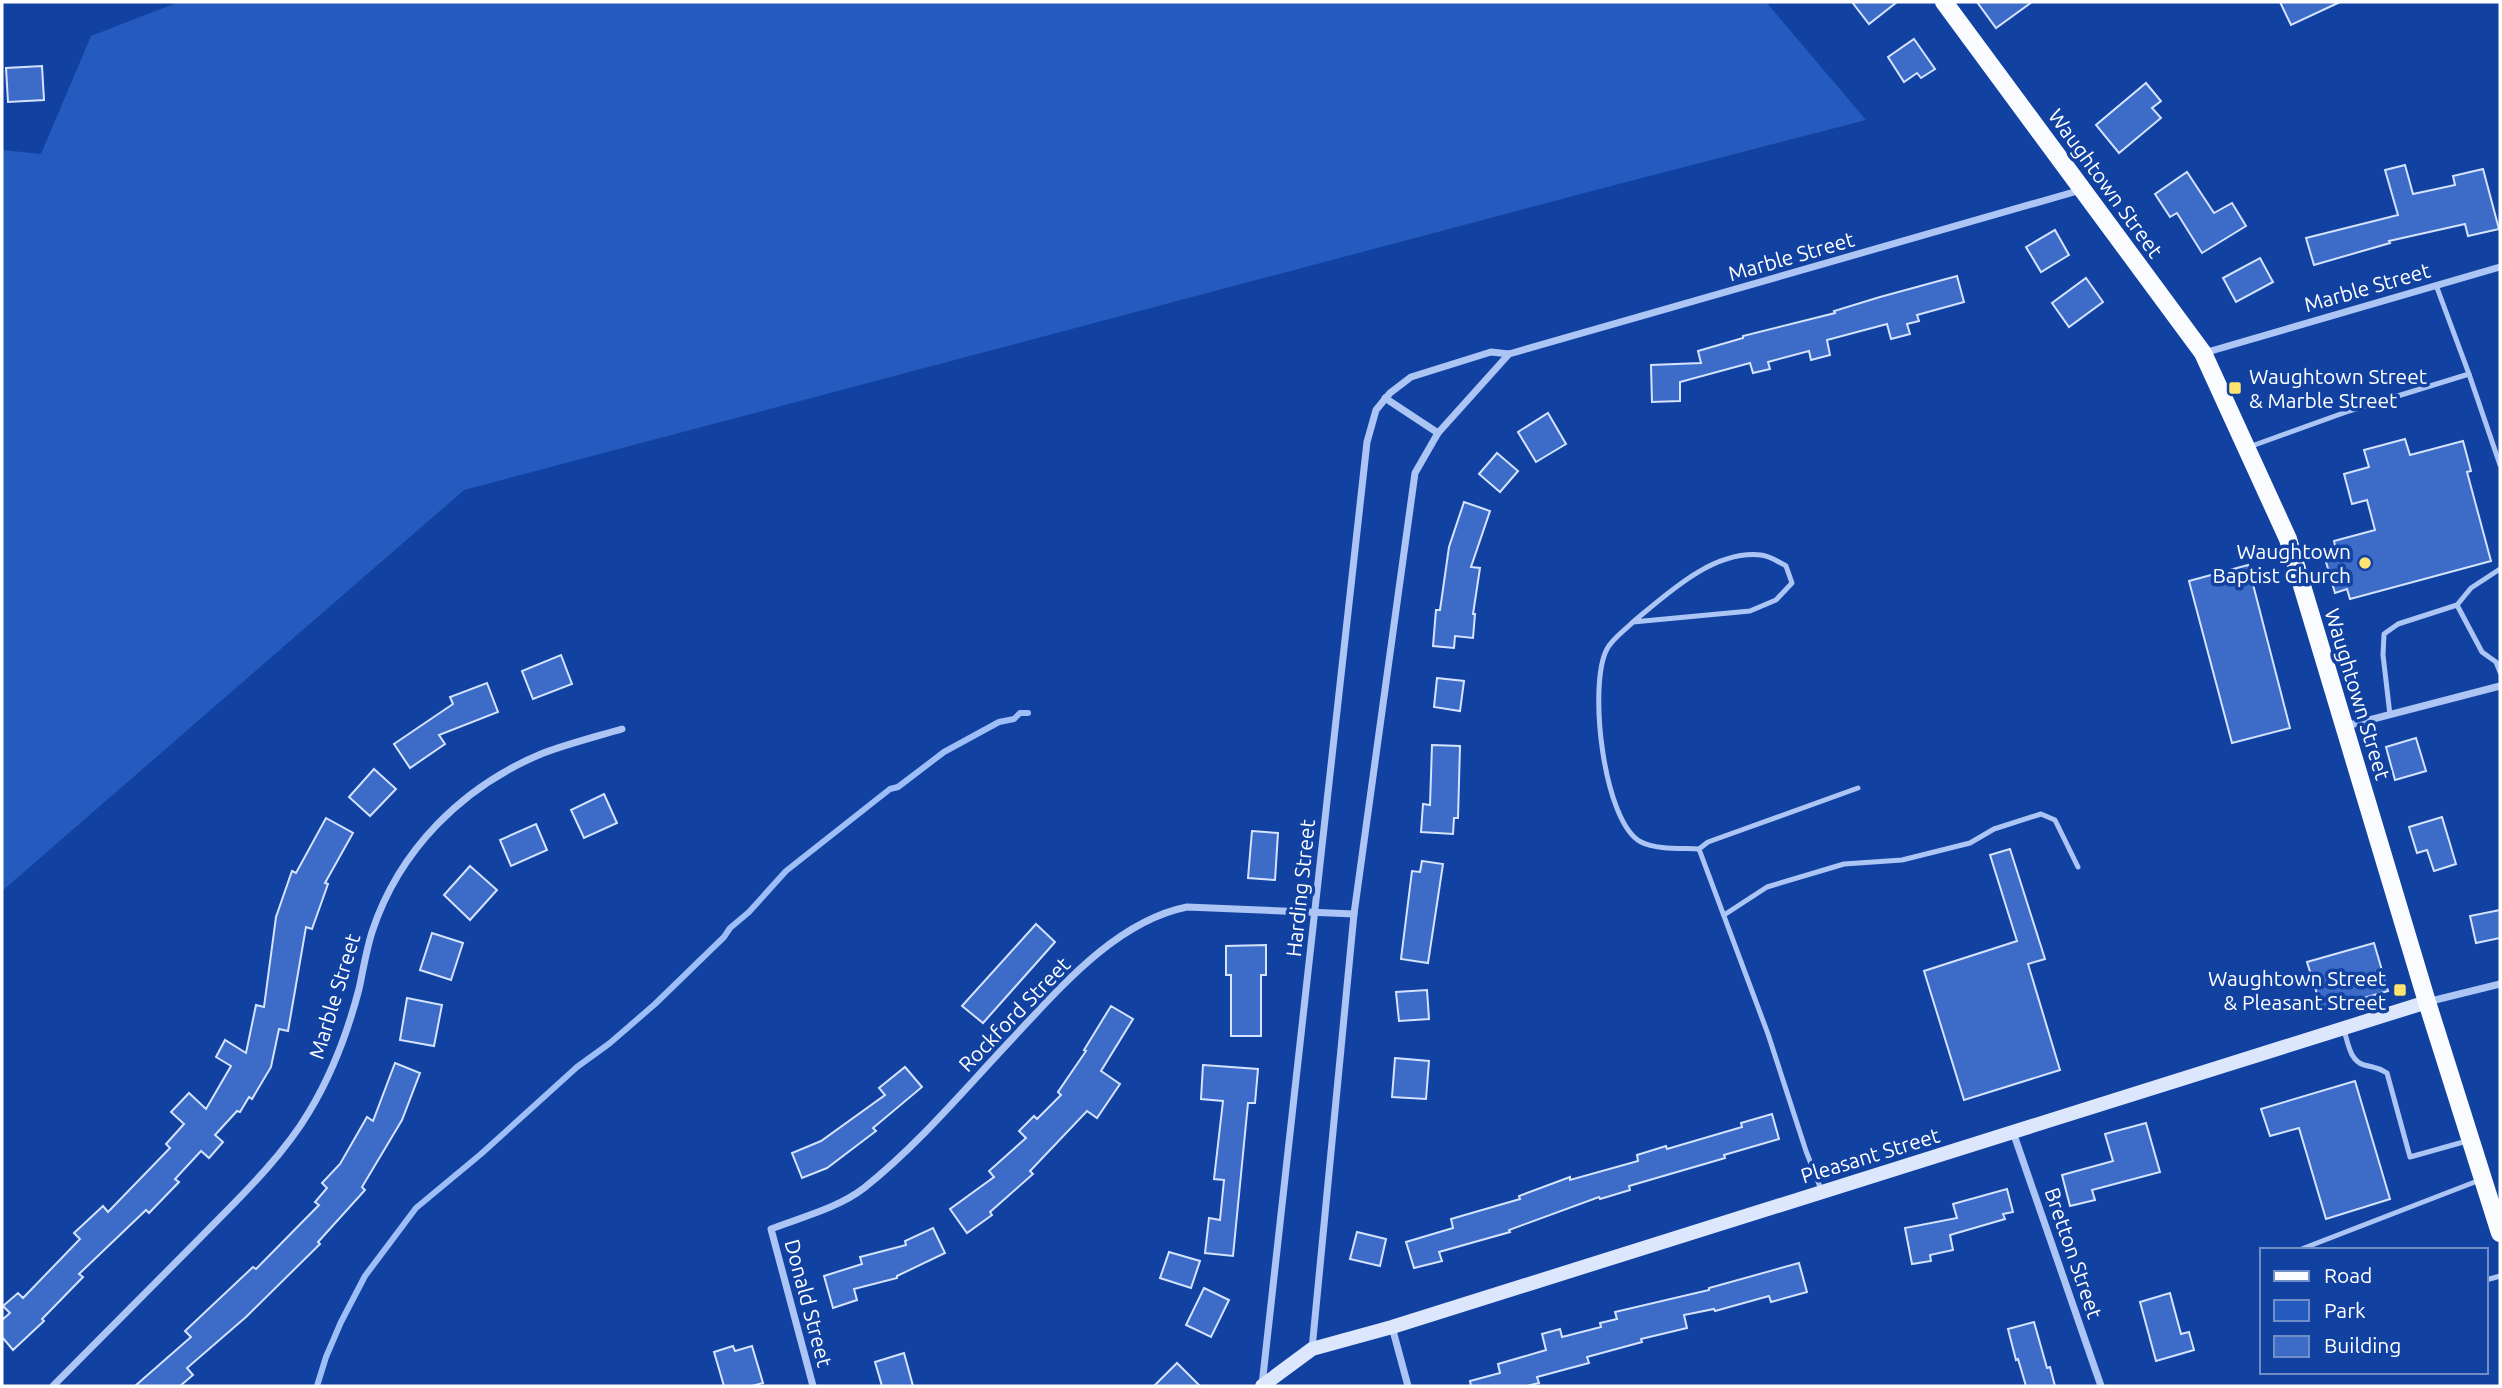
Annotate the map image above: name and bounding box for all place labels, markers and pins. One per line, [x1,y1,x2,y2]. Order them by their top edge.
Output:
place label: Waughtown Street & Marble Street [2249,364,2427,412]
marker: Waughtown Street & Marble Street [2227,380,2243,396]
place label: Waughtown Baptist Church [2213,539,2351,587]
marker: Waughtown Baptist Church [2357,555,2373,571]
place label: Waughtown Street & Pleasant Street [2208,966,2386,1014]
marker: Waughtown Street & Pleasant Street [2392,982,2408,998]

